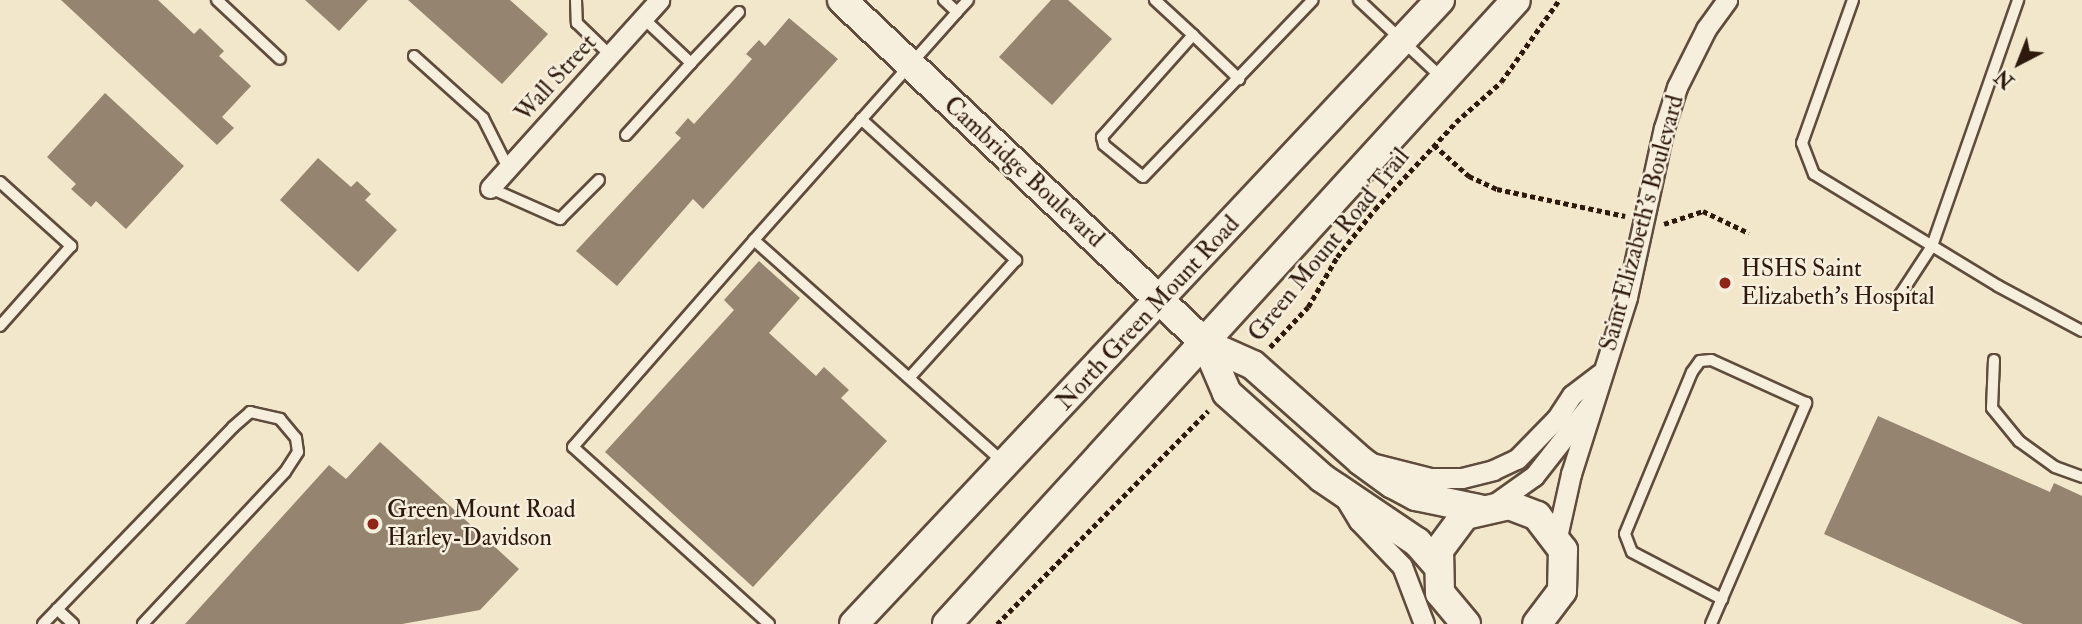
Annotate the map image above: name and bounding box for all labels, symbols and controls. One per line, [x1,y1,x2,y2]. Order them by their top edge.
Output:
street label: Wall Street [509,28,603,128]
north arrow [1984,28,2054,98]
text: N [1991,64,2019,93]
street label: Cambridge Boulevard [938,91,1110,253]
street label: Saint Elizabeth's Boulevard [1594,92,1690,354]
street label: Green Mount Road Trail [1242,143,1416,347]
street label: North Green Mount Road [1050,210,1246,416]
place label: HSHS Saint Elizabeth's Hospital [1741,255,1935,311]
marker: HSHS Saint Elizabeth's Hospital [1715,273,1735,293]
place label: Green Mount Road Harley-Davidson [387,496,575,552]
marker: Green Mount Road Harley-Davidson [365,516,381,532]

